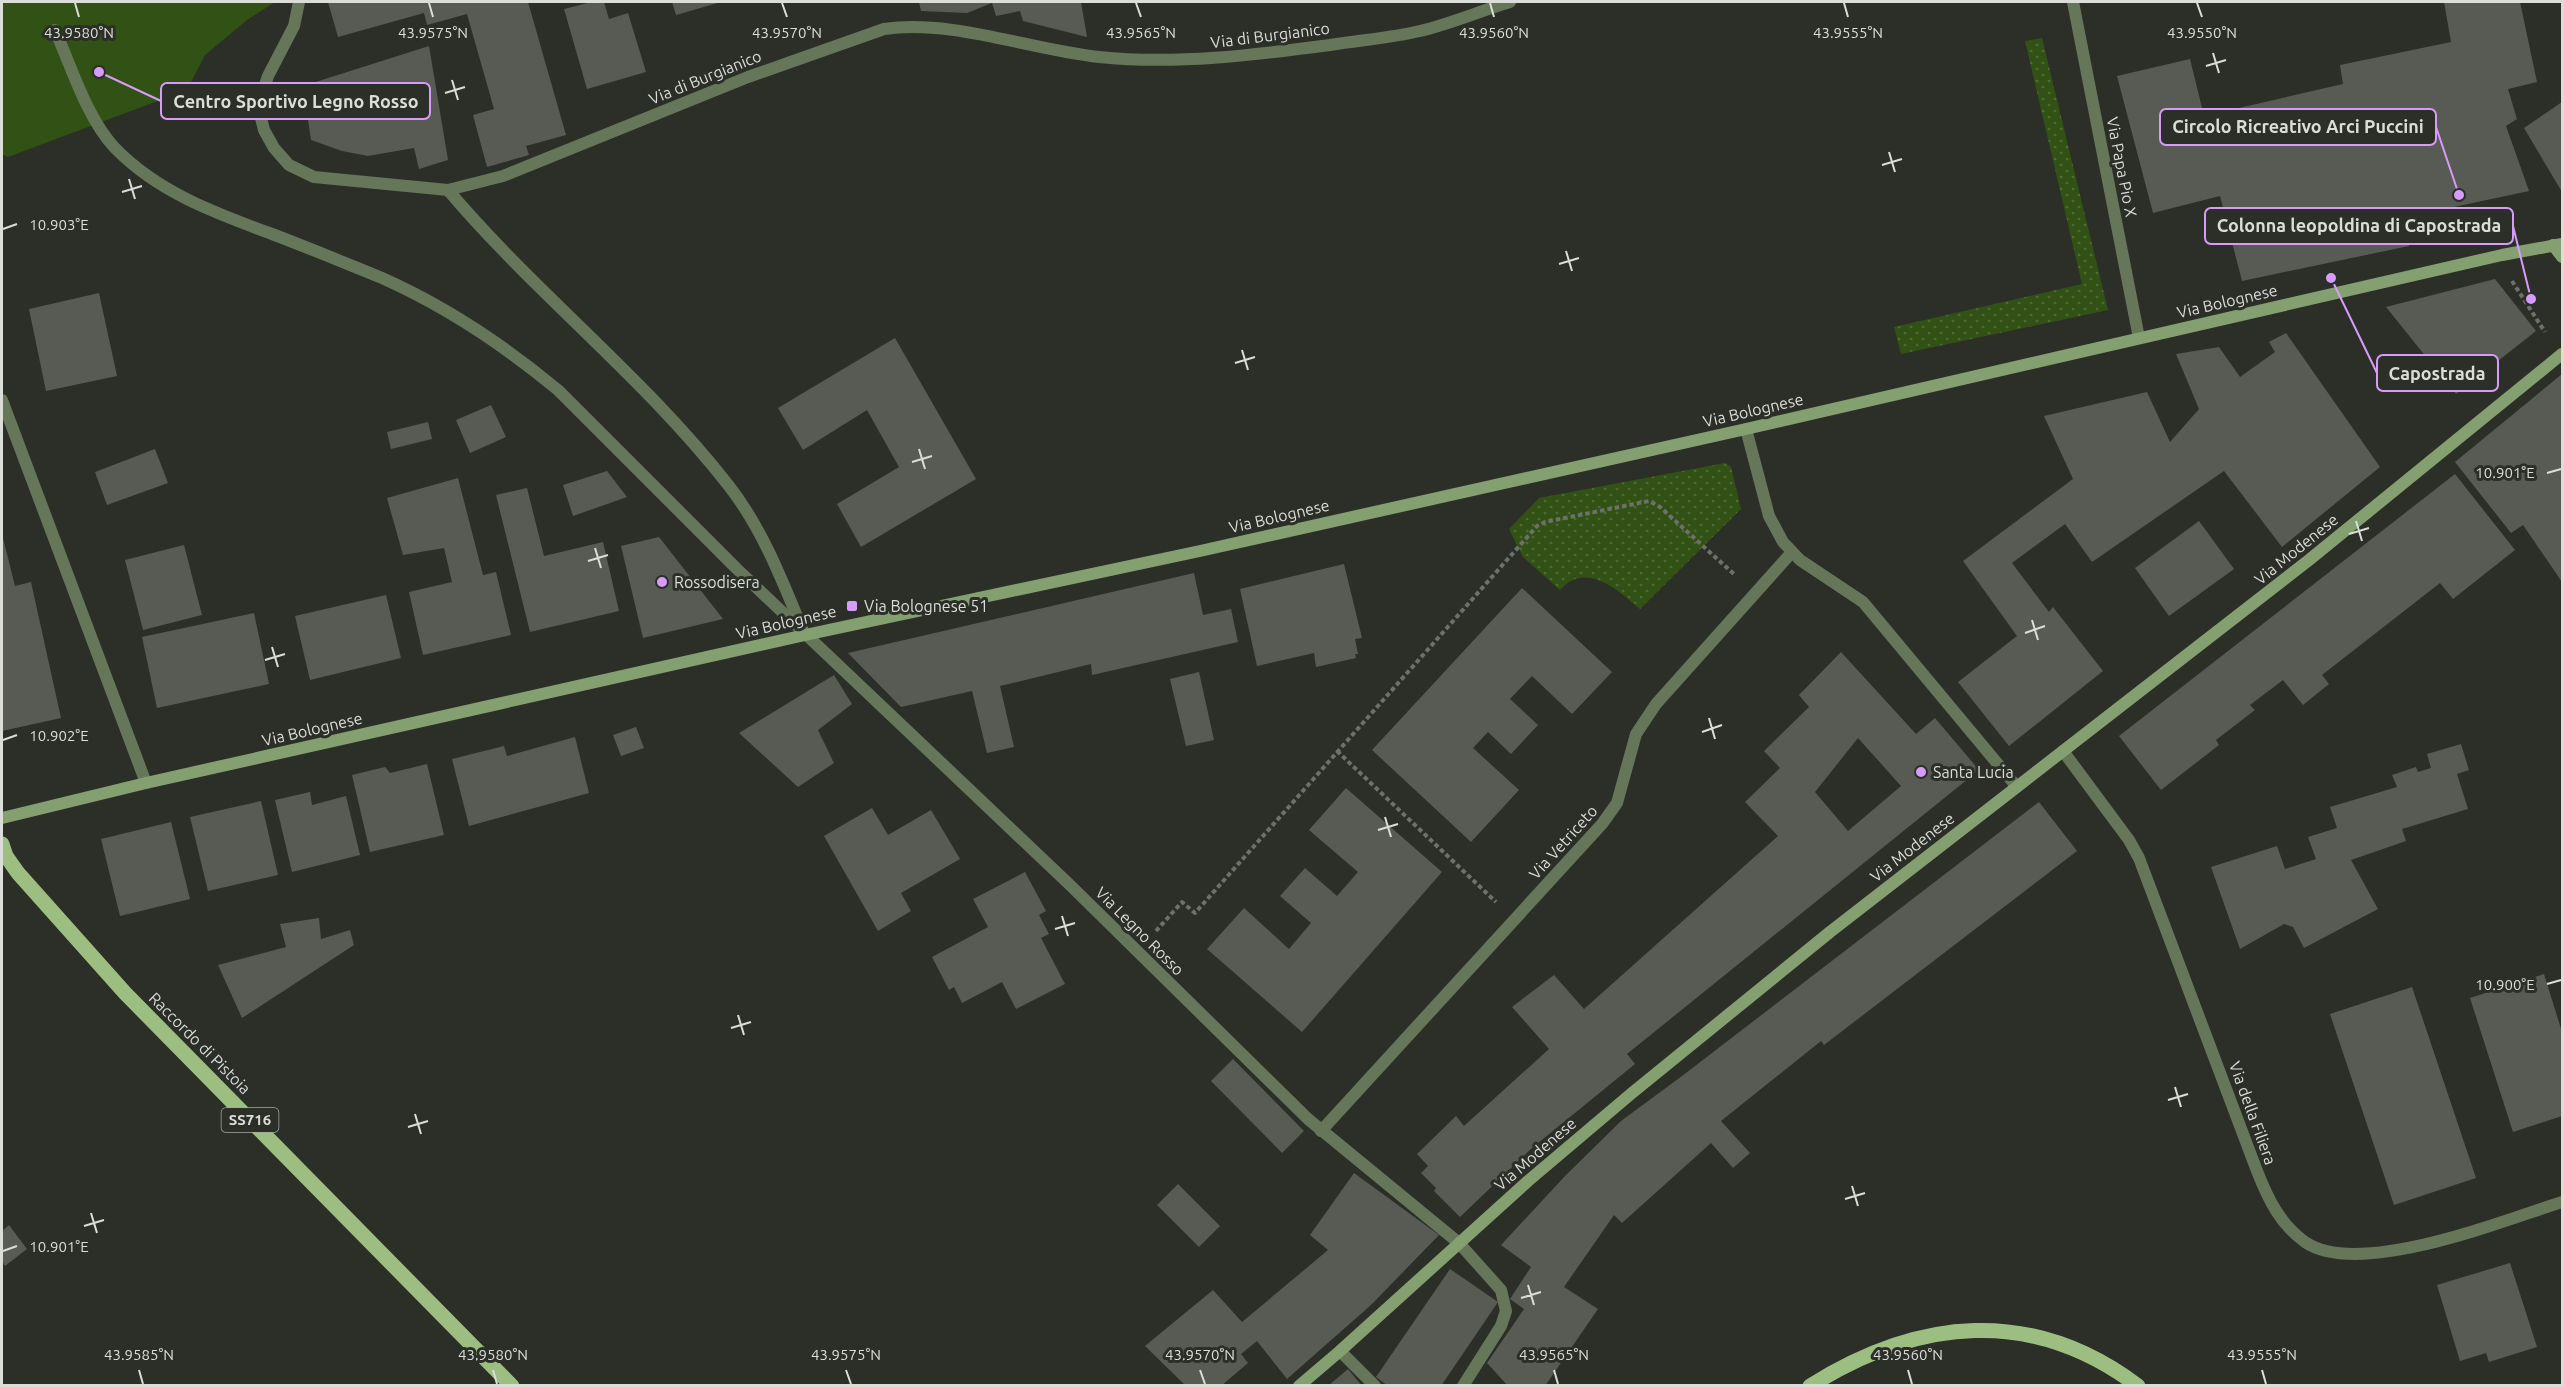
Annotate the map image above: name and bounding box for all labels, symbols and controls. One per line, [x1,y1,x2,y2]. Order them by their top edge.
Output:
street label: Via di Burgianico [1209,19,1331,51]
text: 43.9580°N [44,24,114,41]
text: 43.9575°N [398,24,468,41]
text: 43.9570°N [752,24,822,41]
text: 43.9565°N [1106,24,1176,41]
text: 43.9560°N [1459,24,1529,41]
text: 43.9555°N [1813,24,1883,41]
text: 43.9550°N [2167,24,2237,41]
street label: Via di Burgianico [646,46,764,108]
callout: Centro Sportivo Legno Rosso [161,83,430,119]
text: Centro Sportivo Legno Rosso [173,91,419,111]
callout: Circolo Ricreativo Arci Puccini [2160,109,2436,145]
street label: Via Papa Pio X [2103,115,2141,219]
text: Circolo Ricreativo Arci Puccini [2172,116,2424,136]
callout: Colonna leopoldina di Capostrada [2205,208,2513,244]
text: Colonna leopoldina di Capostrada [2217,215,2501,235]
text: 10.903°E [29,216,89,233]
street label: Via Bolognese [2175,281,2279,321]
callout: Capostrada [2377,355,2498,391]
text: Capostrada [2389,363,2485,383]
street label: Via Bolognese [1701,390,1805,430]
text: 10.901°E [2475,464,2535,481]
street label: Via Bolognese [1227,496,1331,536]
street label: Via Modenese [2251,510,2341,588]
place label: Rossodisera [674,573,760,591]
marker: Rossodisera [655,575,669,589]
place label: Via Bolognese 51 [864,597,988,615]
marker: Via Bolognese 51 [845,599,859,613]
street label: Via Bolognese [734,602,838,642]
street label: Via Bolognese [260,709,364,749]
text: 10.902°E [29,727,89,744]
place label: Santa Lucia [1933,763,2014,781]
marker: Santa Lucia [1914,765,1928,779]
street label: Via Vetriceto [1525,801,1601,883]
street label: Via Modenese [1866,809,1958,885]
street label: Via Legno Rosso [1092,883,1188,979]
text: 10.900°E [2475,976,2535,993]
street label: Raccordo di Pistoia [146,989,254,1097]
street label: Via della Filiera [2226,1059,2280,1167]
road number: SS716 [222,1108,278,1132]
street label: Via Modenese [1491,1114,1579,1194]
text: 10.901°E [29,1238,89,1255]
text: 43.9585°N [104,1346,174,1363]
text: 43.9580°N [458,1346,528,1363]
text: 43.9575°N [811,1346,881,1363]
text: 43.9570°N [1165,1346,1235,1363]
text: 43.9565°N [1519,1346,1589,1363]
text: 43.9560°N [1873,1346,1943,1363]
text: 43.9555°N [2227,1346,2297,1363]

